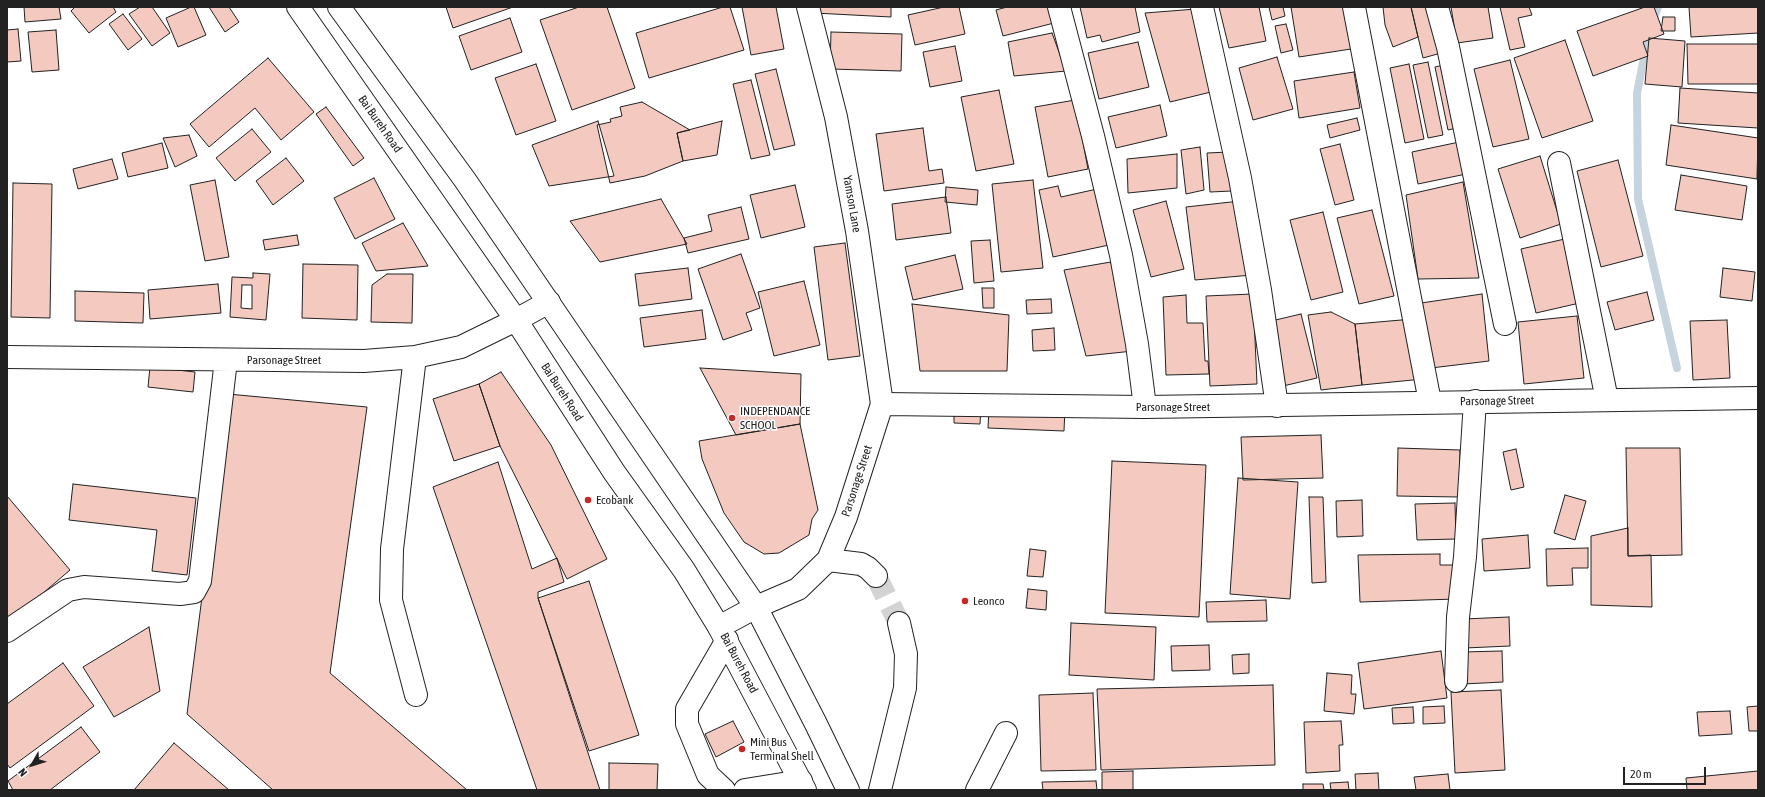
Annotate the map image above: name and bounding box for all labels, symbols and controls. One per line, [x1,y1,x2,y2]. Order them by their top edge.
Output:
street label: Bai Bureh Road [355,93,405,155]
street label: Yamson Lane [840,174,864,234]
street label: Parsonage Street [247,353,321,367]
street label: Bai Bureh Road [538,360,586,424]
street label: Parsonage Street [1460,393,1534,409]
street label: Parsonage Street [1136,400,1210,414]
place label: INDEPENDANCE SCHOOL [740,404,810,432]
marker: INDEPENDANCE SCHOOL [727,413,737,423]
street label: Parsonage Street [839,443,875,519]
place label: Ecobank [596,493,634,507]
marker: Ecobank [583,495,593,505]
place label: Leonco [973,594,1005,608]
marker: Leonco [960,596,970,606]
street label: Bai Bureh Road [717,630,761,696]
place label: Mini Bus Terminal Shell [750,735,814,763]
marker: Mini Bus Terminal Shell [737,744,747,754]
north arrow [12,745,52,785]
scale bar [1625,759,1708,785]
text: N [16,766,29,779]
text: 20 m [1630,767,1652,781]

